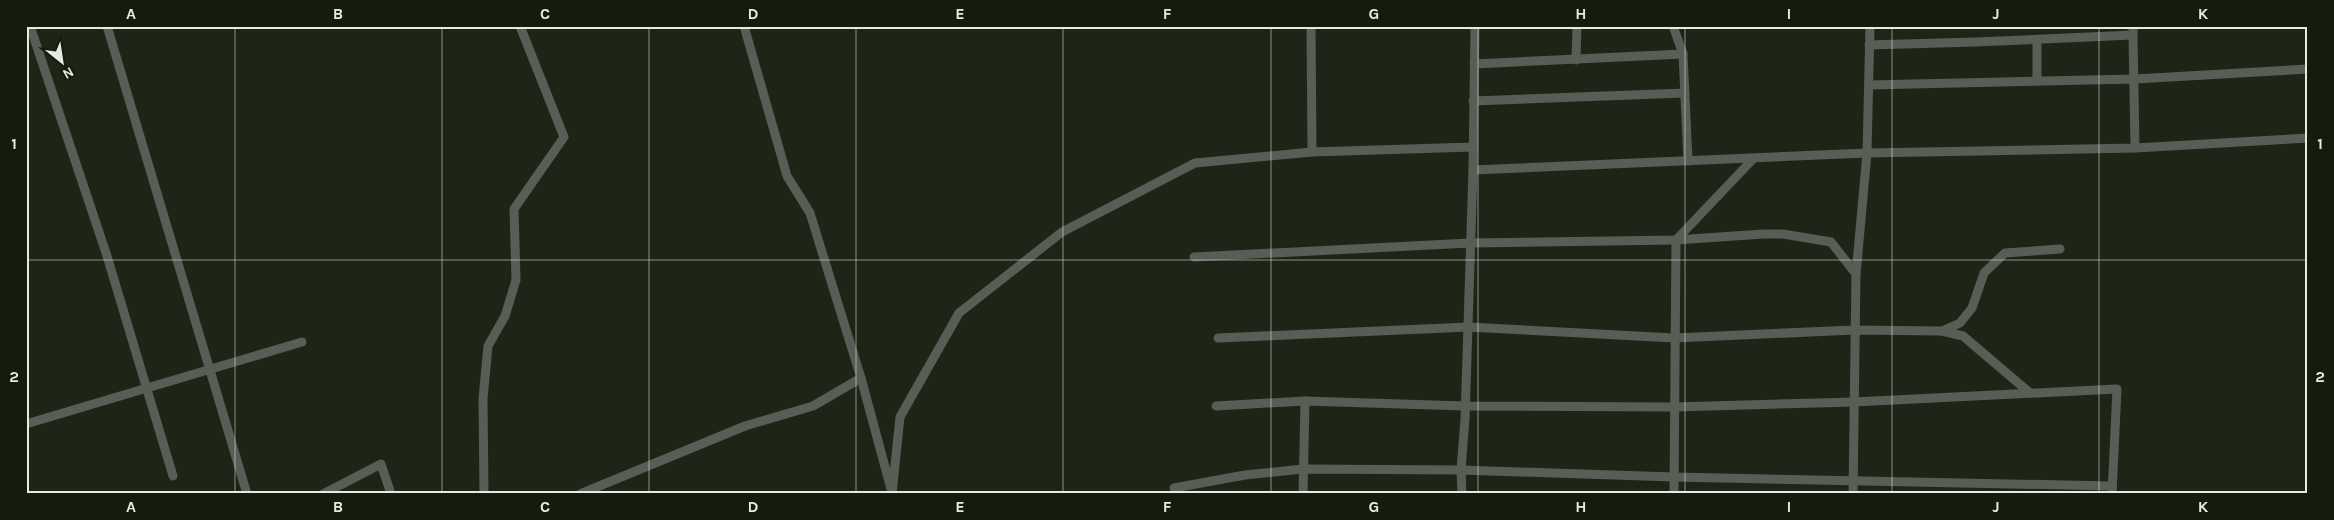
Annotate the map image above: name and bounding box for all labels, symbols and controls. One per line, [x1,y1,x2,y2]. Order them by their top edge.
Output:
text: A [126,4,136,23]
text: B [333,4,343,23]
text: C [540,4,550,23]
text: D [748,4,759,23]
text: E [955,4,965,23]
text: F [1163,4,1172,23]
text: G [1369,4,1379,23]
text: H [1575,4,1587,23]
text: I [1787,4,1791,23]
text: J [1992,4,2000,23]
text: K [2198,4,2209,23]
north arrow [38,38,88,88]
text: N [60,63,77,83]
text: 1 [11,134,17,153]
text: 1 [2317,134,2323,153]
text: 2 [9,367,19,386]
text: 2 [2315,367,2325,386]
text: A [126,497,136,516]
text: B [333,497,343,516]
text: C [540,497,550,516]
text: D [748,497,759,516]
text: E [955,497,965,516]
text: F [1163,497,1172,516]
text: G [1369,497,1379,516]
text: H [1575,497,1587,516]
text: I [1787,497,1791,516]
text: J [1992,497,2000,516]
text: K [2198,497,2209,516]

